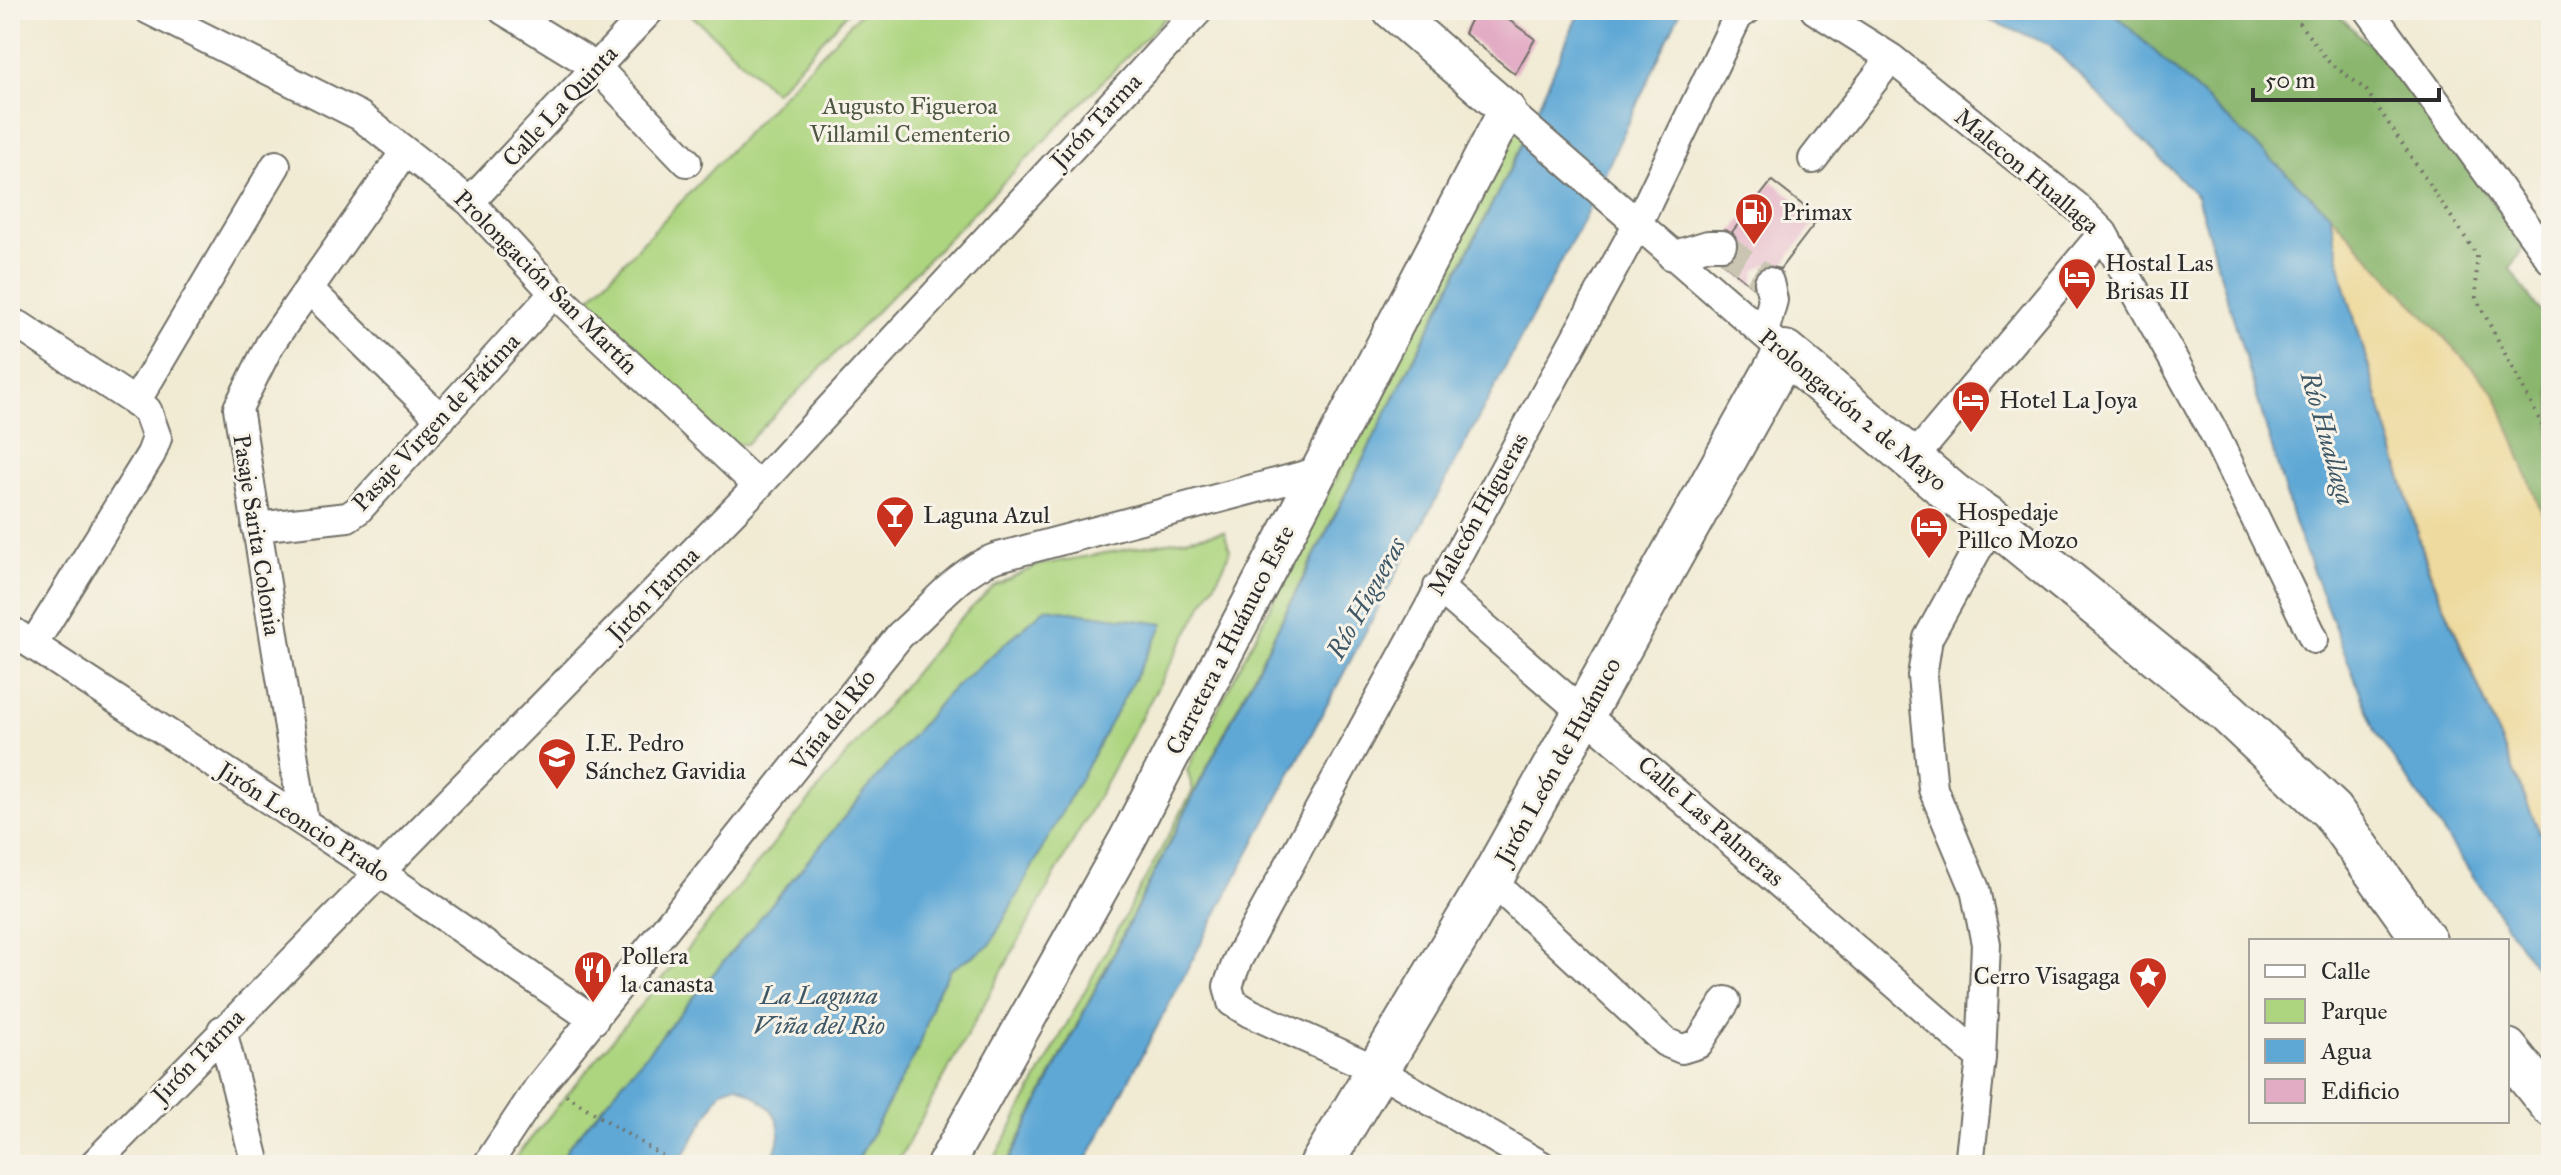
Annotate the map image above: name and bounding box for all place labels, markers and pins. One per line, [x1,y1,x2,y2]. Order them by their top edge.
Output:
fuel station icon: Primax [1733,191,1775,246]
place label: Primax [1782,197,1853,227]
place label: Hostal Las Brisas II [2105,248,2213,306]
hotel icon: Hostal Las Brisas II [2056,256,2098,311]
hotel icon: Hotel La Joya [1950,379,1992,434]
place label: Hotel La Joya [1999,385,2138,415]
bar icon: Laguna Azul [874,494,916,549]
place label: Hospedaje Pillco Mozo [1957,497,2078,555]
place label: Laguna Azul [923,500,1050,530]
hotel icon: Hospedaje Pillco Mozo [1908,505,1950,560]
place label: I.E. Pedro Sánchez Gavidia [585,728,747,786]
school or university icon: I.E. Pedro Sánchez Gavidia [536,736,578,791]
place label: Pollera la canasta [621,941,714,999]
restaurant icon: Pollera la canasta [572,949,614,1004]
place icon: Cerro Visagaga [2127,955,2169,1010]
place label: Cerro Visagaga [1974,961,2121,991]

